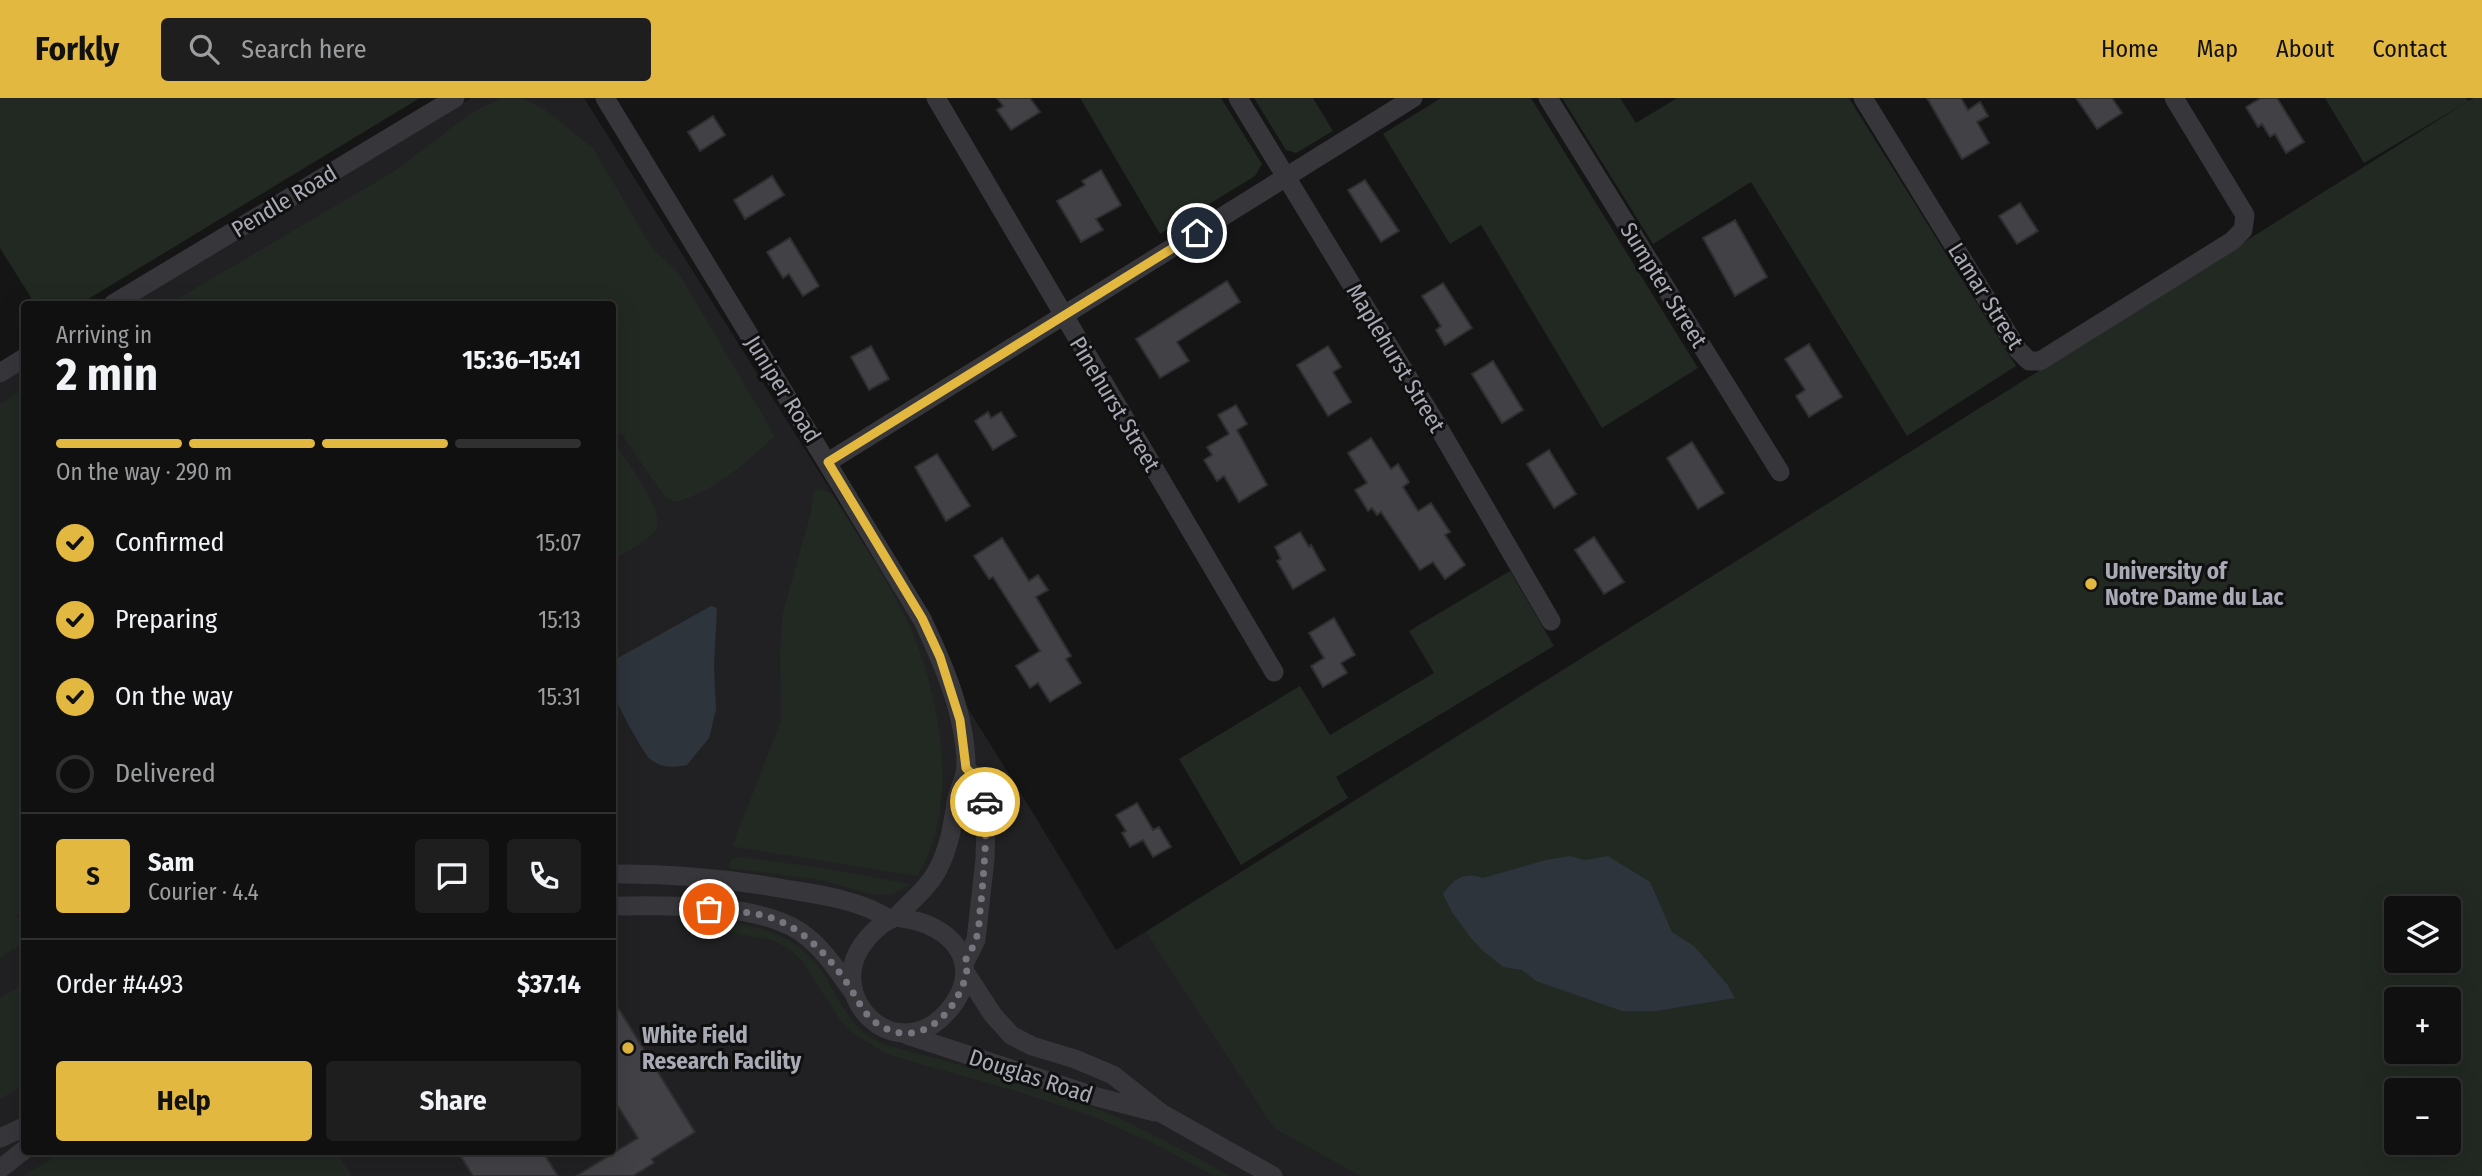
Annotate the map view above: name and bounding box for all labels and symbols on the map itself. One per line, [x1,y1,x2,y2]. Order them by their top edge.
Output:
street label: Pendle Road [226,159,342,243]
pin [1167,203,1227,263]
street label: Sumpter Street [1615,217,1714,353]
street label: Lamar Street [1942,238,2030,355]
street label: Maplehurst Street [1341,279,1452,438]
street label: Juniper Road [739,330,827,448]
street label: Pinehurst Street [1064,331,1167,477]
place label: University of Notre Dame du Lac [2105,557,2284,611]
marker: University of Notre Dame du Lac [2083,576,2099,592]
courier [950,767,1020,837]
pin [679,879,739,939]
place label: White Field Research Facility [642,1021,802,1075]
marker: White Field Research Facility [620,1040,636,1056]
street label: Douglas Road [966,1043,1096,1109]

